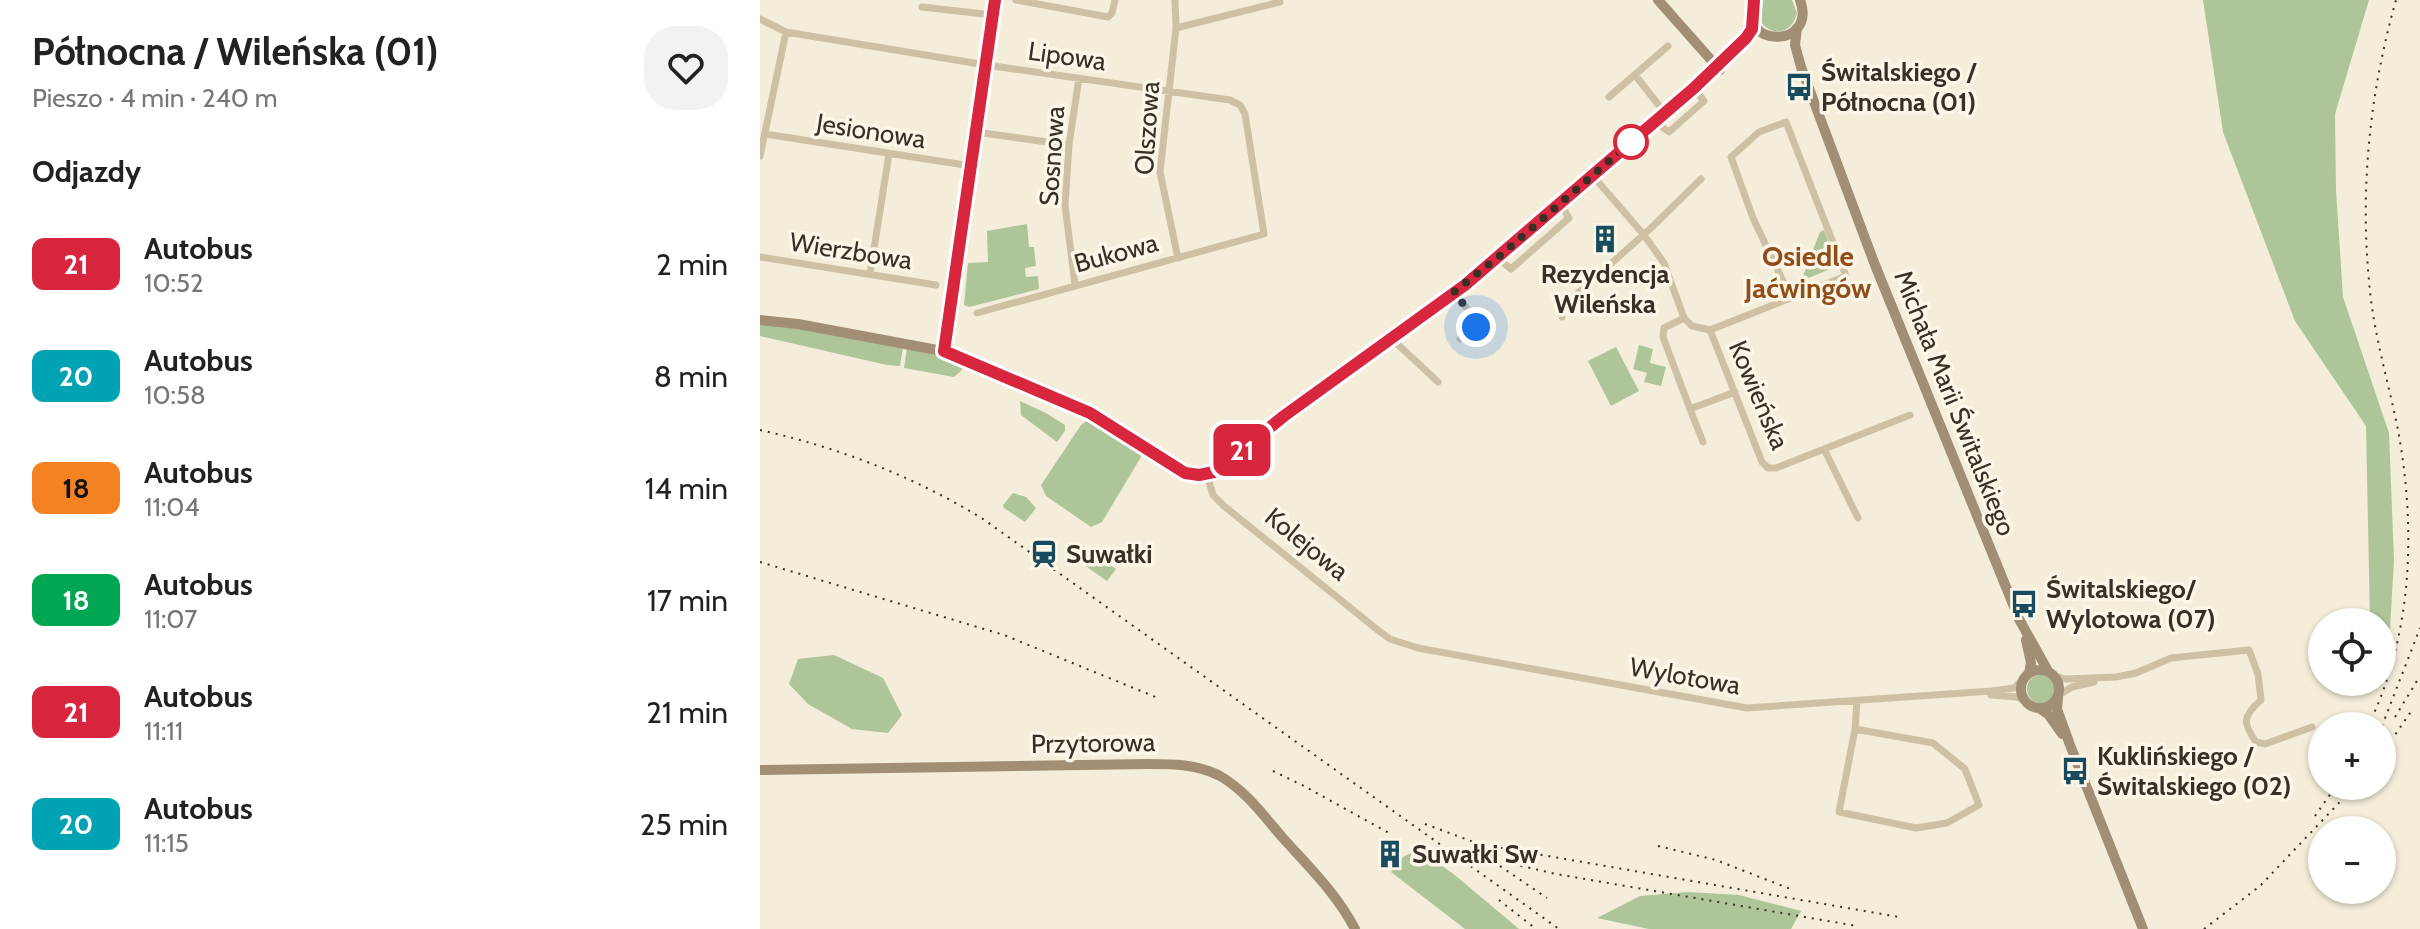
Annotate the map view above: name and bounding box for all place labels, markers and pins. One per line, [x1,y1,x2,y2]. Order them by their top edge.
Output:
place label: Świtalskiego / Północna (01) [1821,56,1978,118]
bus stop icon: Świtalskiego / Północna (01) [1784,72,1814,102]
unlabelled marker [1614,125,1648,159]
building icon: Rezydencja Wileńska [1590,224,1620,254]
place label: Rezydencja Wileńska [1541,258,1669,320]
place label: Suwałki [1066,538,1153,570]
station icon: Suwałki [1029,539,1059,569]
place label: Świtalskiego/ Wylotowa (07) [2046,573,2215,635]
bus stop icon: Świtalskiego/ Wylotowa (07) [2009,589,2039,619]
place label: Kuklińskiego / Świtalskiego (02) [2097,740,2291,802]
bus stop icon: Kuklińskiego / Świtalskiego (02) [2060,756,2090,786]
place label: Suwałki Sw [1412,838,1538,870]
building icon: Suwałki Sw [1375,839,1405,869]

